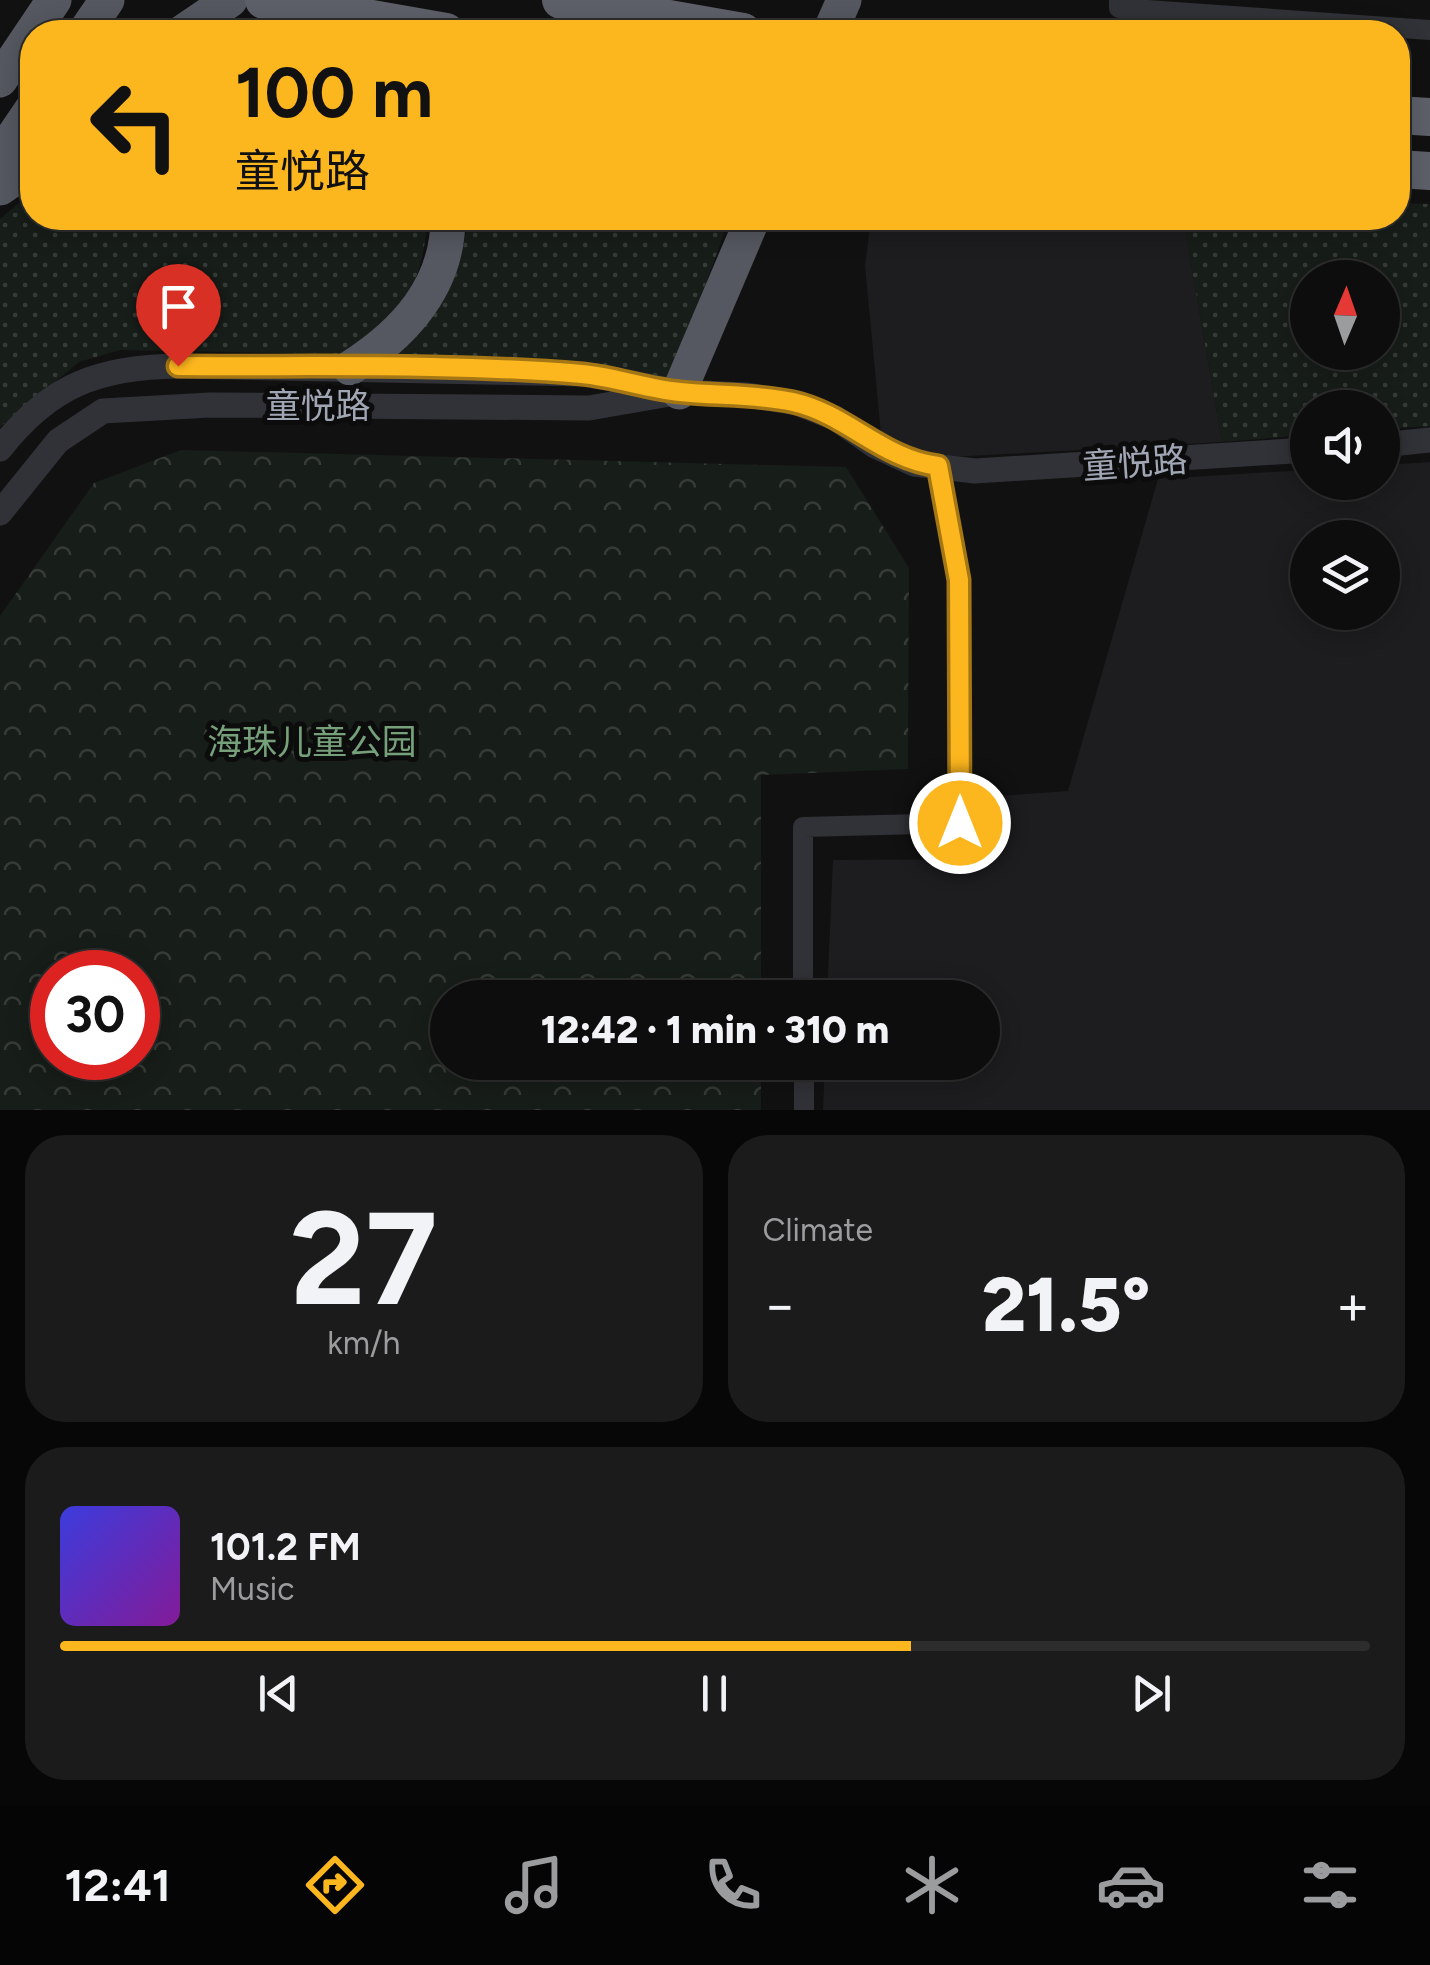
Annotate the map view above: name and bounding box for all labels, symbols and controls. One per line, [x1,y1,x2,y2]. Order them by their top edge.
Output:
text: 100 m [235,50,433,135]
icon: left [70,60,200,190]
text: 童悦路 [235,144,370,198]
north arrow [1290,260,1400,370]
map controls [1290,260,1400,630]
pin [136,264,221,367]
icon: arrive [151,279,206,334]
street label: 童悦路 [265,385,371,427]
button: sound [1290,390,1400,500]
street label: 童悦路 [1081,438,1189,488]
button: layers [1290,520,1400,630]
park label: 海珠儿童公园 [207,721,417,763]
position arrow [908,771,1012,875]
speed limit sign: 30 [30,950,160,1080]
text: 12:42 · 1 min · 310 m [541,1007,889,1053]
text: 27 [290,1181,438,1337]
text: Climate [763,1211,873,1249]
text: 21.5° [982,1260,1151,1350]
text: − [763,1272,797,1338]
text: + [1336,1272,1370,1338]
text: km/h [327,1324,400,1362]
text: 101.2 FM [210,1524,361,1570]
text: Music [210,1570,295,1608]
icon: previous [251,1666,306,1721]
icon: pause [687,1666,742,1721]
icon: next [1124,1666,1179,1721]
icon: directions [300,1850,370,1920]
icon: music [499,1850,569,1920]
icon: phone [698,1850,768,1920]
icon: climate [897,1850,967,1920]
icon: car [1096,1850,1166,1920]
icon: filters [1295,1850,1365,1920]
text: 12:41 [65,1858,171,1912]

